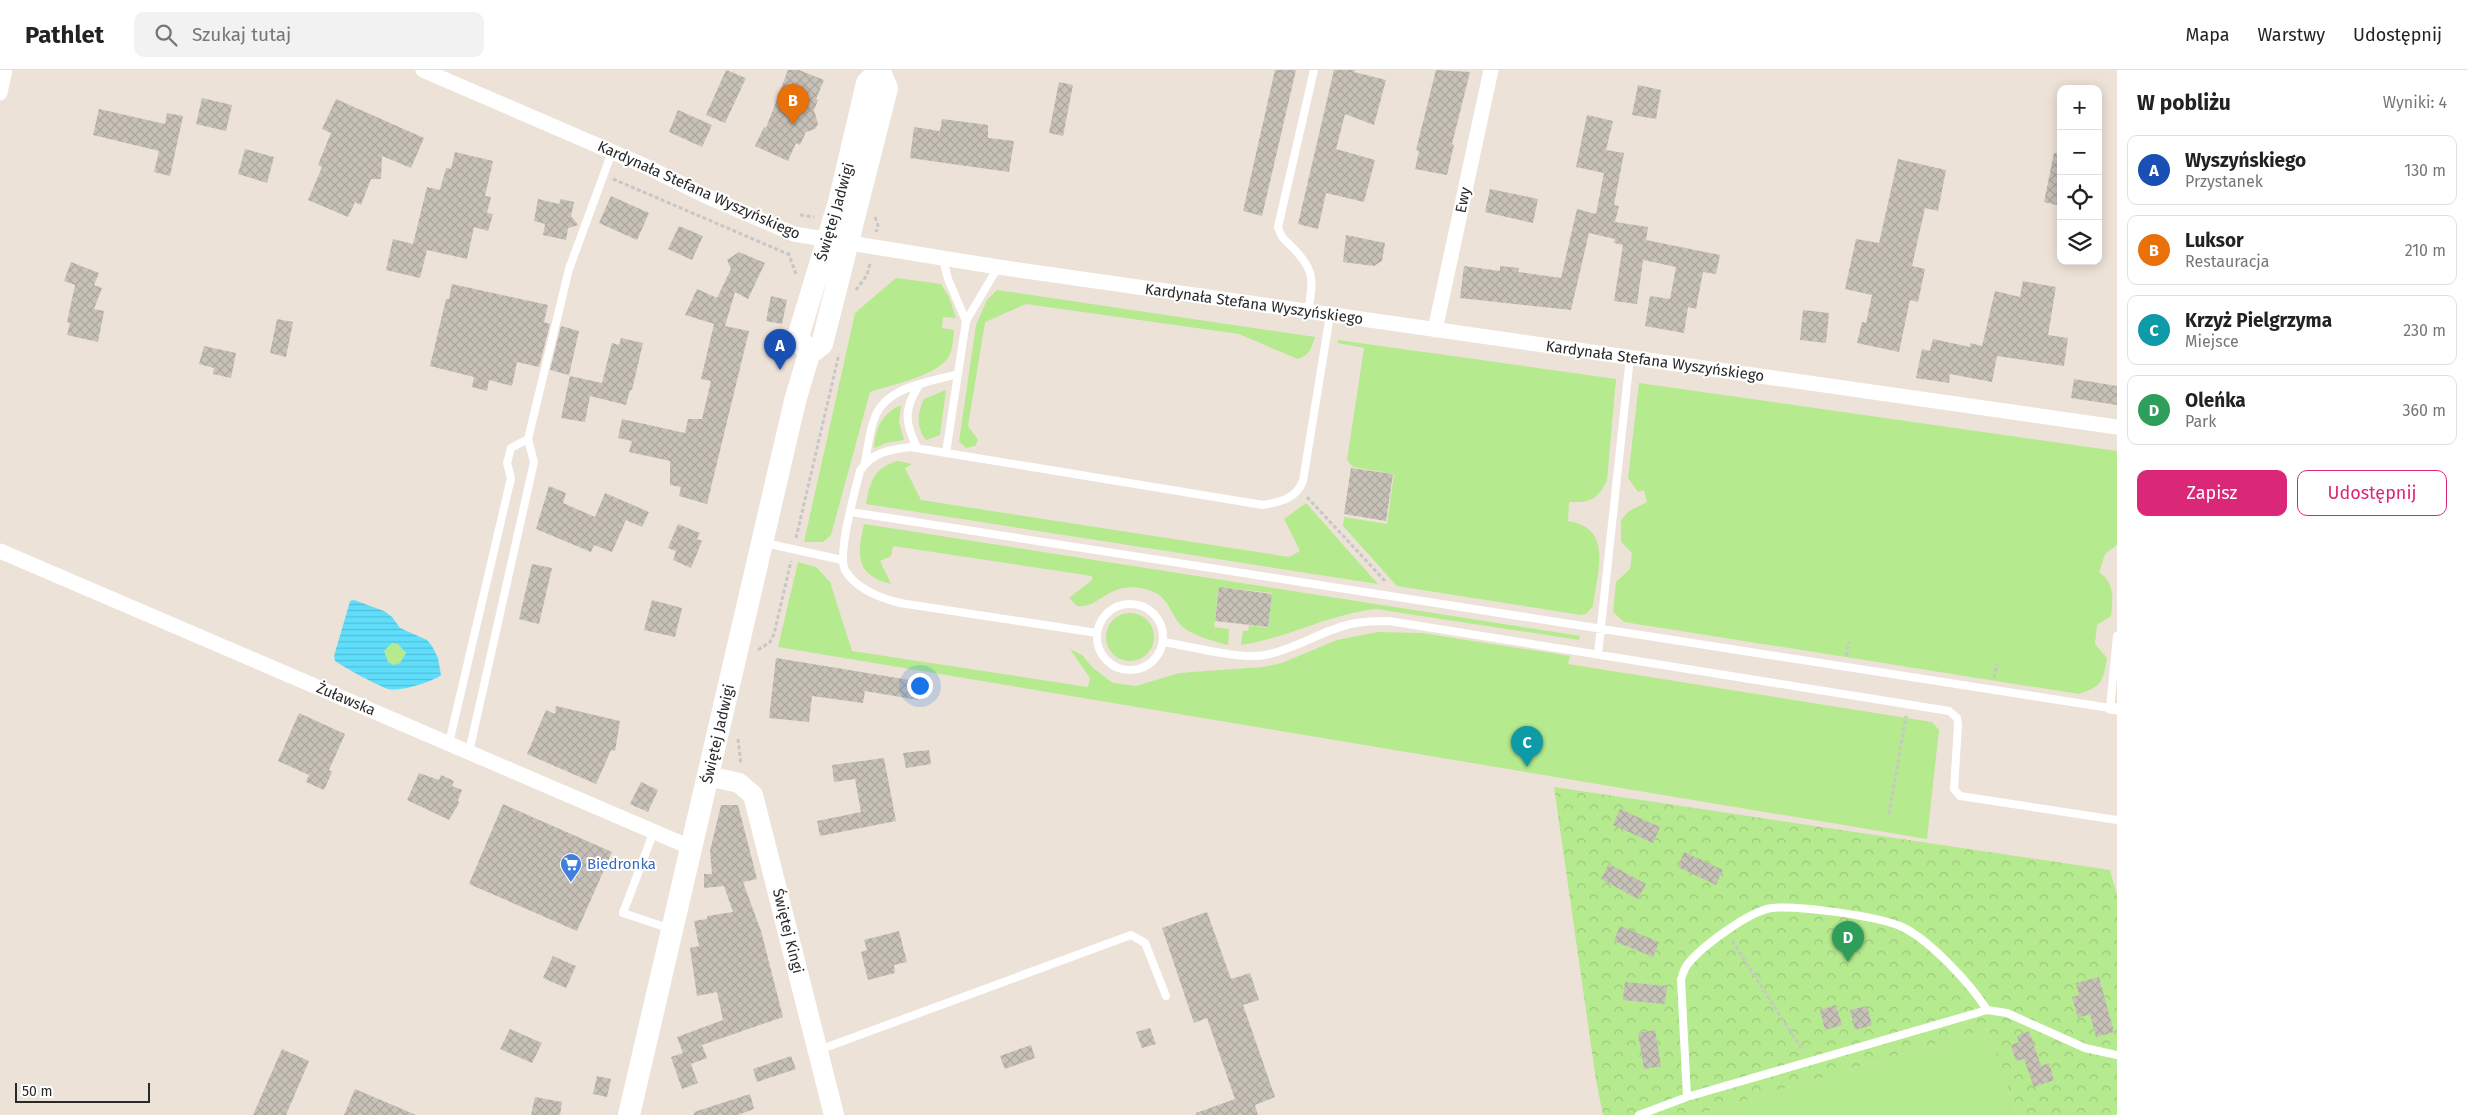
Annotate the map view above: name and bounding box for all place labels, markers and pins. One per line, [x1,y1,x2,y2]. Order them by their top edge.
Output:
pin: B [777,84,809,125]
pin: A [764,329,796,370]
pin: C [1511,726,1543,767]
supermarket icon: Biedronka [559,852,583,883]
place label: Biedronka [587,855,656,873]
pin: D [1832,921,1864,962]

